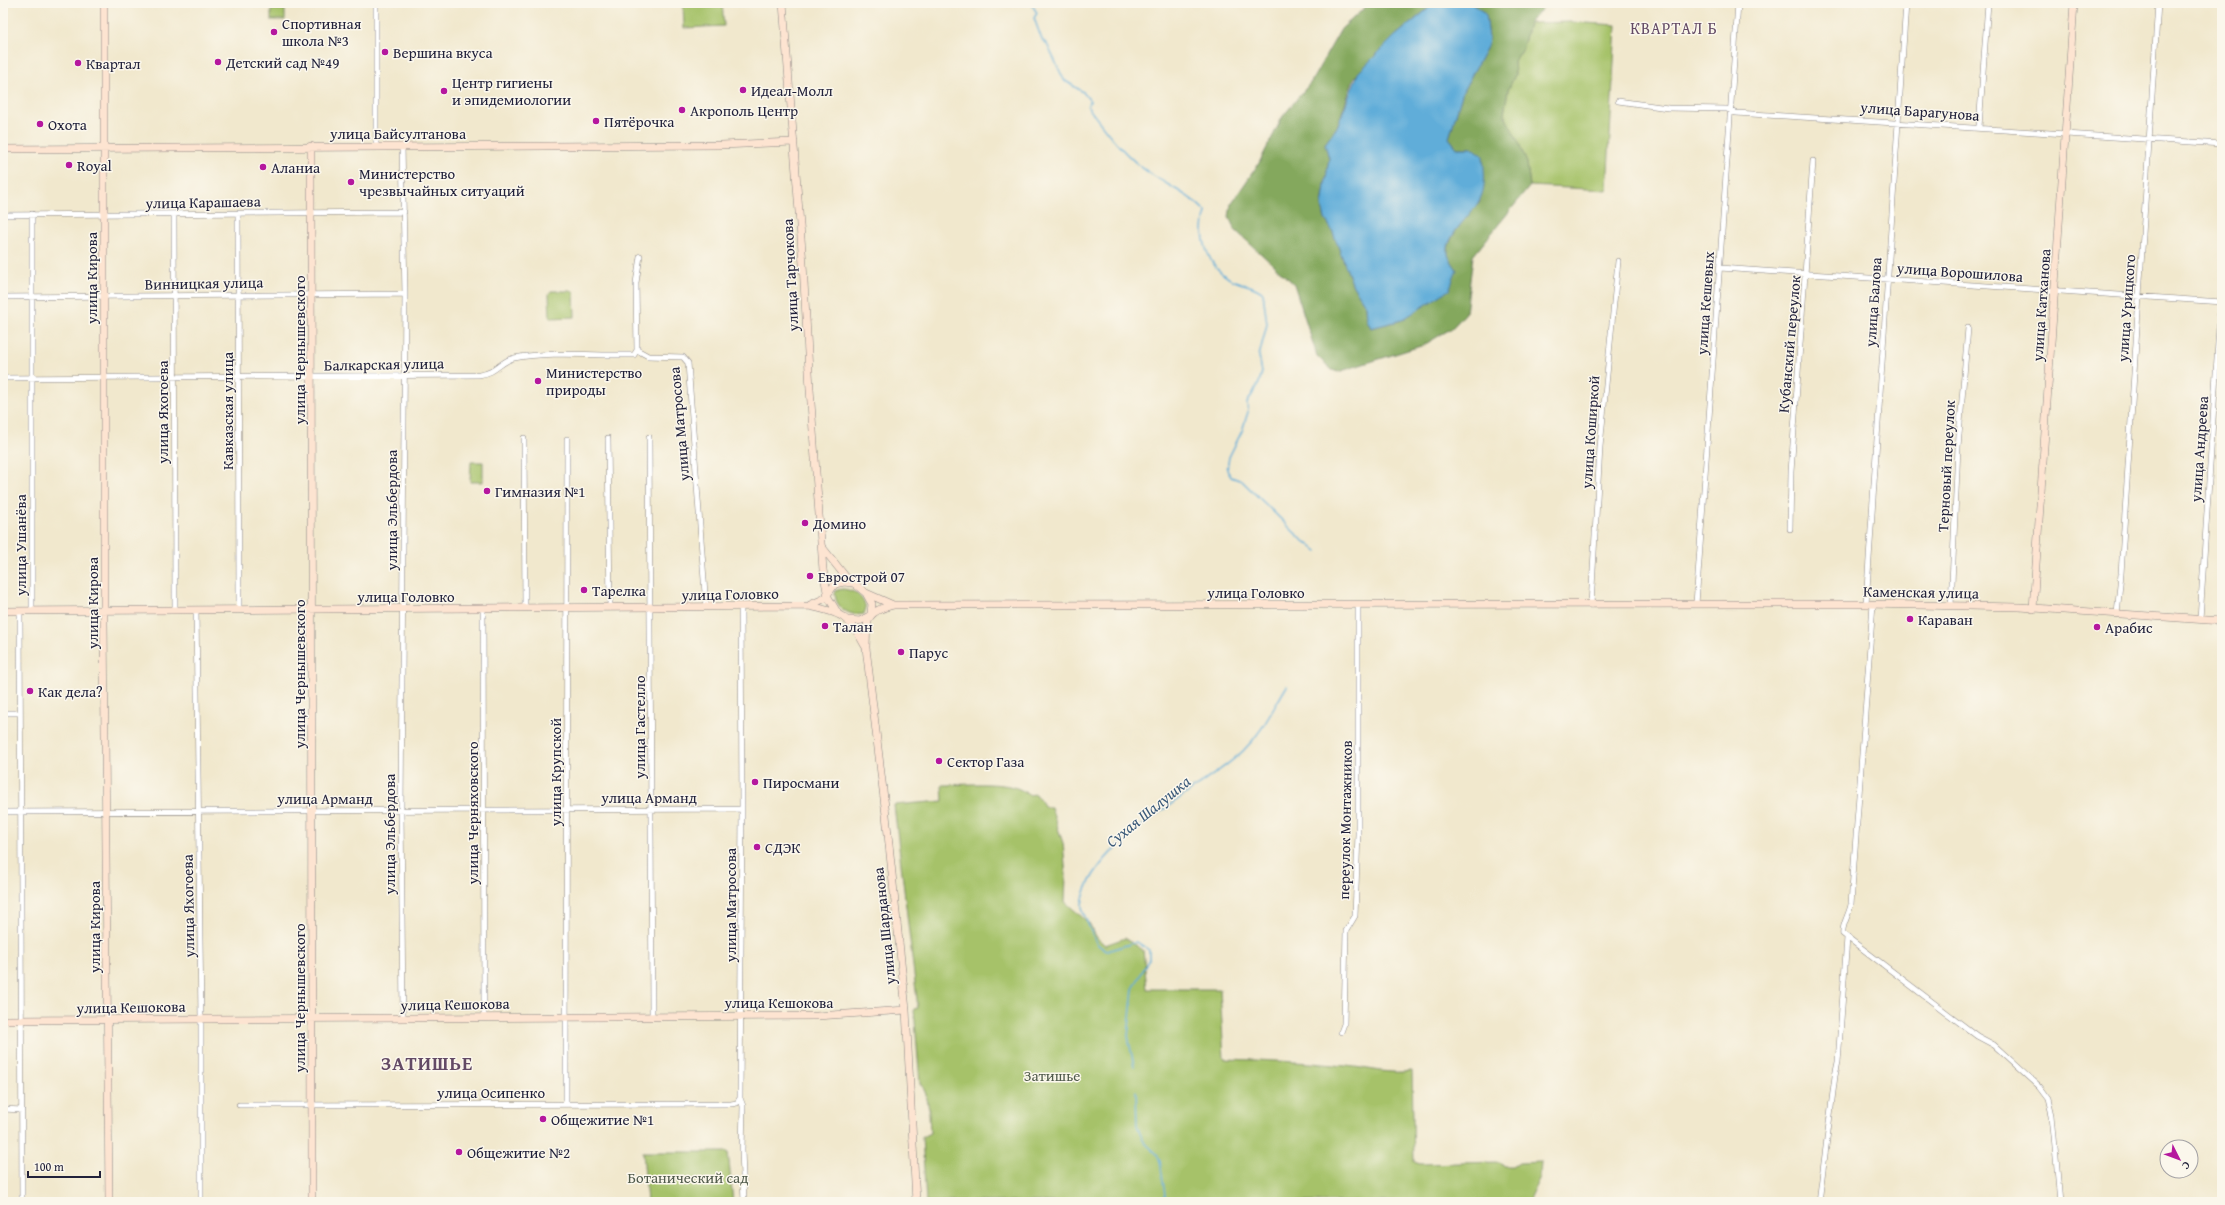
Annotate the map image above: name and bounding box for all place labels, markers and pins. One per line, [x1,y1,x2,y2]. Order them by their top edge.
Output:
place label: Спортивная школа №3 [282,13,362,51]
marker: Спортивная школа №3 [269,27,279,37]
place label: Вершина вкуса [393,42,494,63]
marker: Вершина вкуса [380,47,390,57]
place label: Детский сад №49 [225,52,339,73]
place label: Квартал [86,53,140,74]
marker: Детский сад №49 [213,57,223,67]
marker: Квартал [73,58,83,68]
place label: Центр гигиены и эпидемиологии [452,72,571,110]
place label: Идеал-Молл [751,80,833,101]
marker: Идеал-Молл [738,85,748,95]
marker: Центр гигиены и эпидемиологии [439,86,449,96]
place label: Акрополь Центр [690,100,798,121]
marker: Акрополь Центр [677,105,687,115]
place label: Пятёрочка [604,111,675,132]
place label: Охота [48,114,88,135]
marker: Пятёрочка [591,116,601,126]
marker: Охота [35,119,45,129]
place label: Royal [77,155,112,176]
place label: Аланиа [271,157,321,178]
marker: Royal [64,160,74,170]
marker: Аланиа [258,162,268,172]
place label: Министерство чрезвычайных ситуаций [359,163,525,201]
marker: Министерство чрезвычайных ситуаций [346,177,356,187]
place label: Министерство природы [546,362,643,400]
marker: Министерство природы [533,376,543,386]
place label: Гимназия №1 [495,481,585,502]
marker: Гимназия №1 [482,486,492,496]
place label: Домино [812,513,867,534]
marker: Домино [800,518,810,528]
place label: Еврострой 07 [818,566,905,587]
marker: Еврострой 07 [805,571,815,581]
place label: Тарелка [592,580,647,601]
marker: Тарелка [579,585,589,595]
place label: Караван [1918,609,1973,630]
marker: Караван [1905,614,1915,624]
place label: Талан [833,616,873,637]
place label: Арабис [2105,617,2153,638]
marker: Талан [820,621,830,631]
marker: Арабис [2092,622,2102,632]
place label: Парус [909,642,949,663]
marker: Парус [896,647,906,657]
place label: Как дела? [38,681,103,702]
marker: Как дела? [25,686,35,696]
place label: Сектор Газа [947,751,1025,772]
marker: Сектор Газа [934,756,944,766]
place label: Пиросмани [763,772,840,793]
marker: Пиросмани [750,777,760,787]
place label: СДЭК [765,837,801,858]
marker: СДЭК [752,842,762,852]
place label: Общежитие №1 [551,1109,654,1130]
marker: Общежитие №1 [538,1114,548,1124]
place label: Общежитие №2 [467,1142,570,1163]
marker: Общежитие №2 [454,1147,464,1157]

